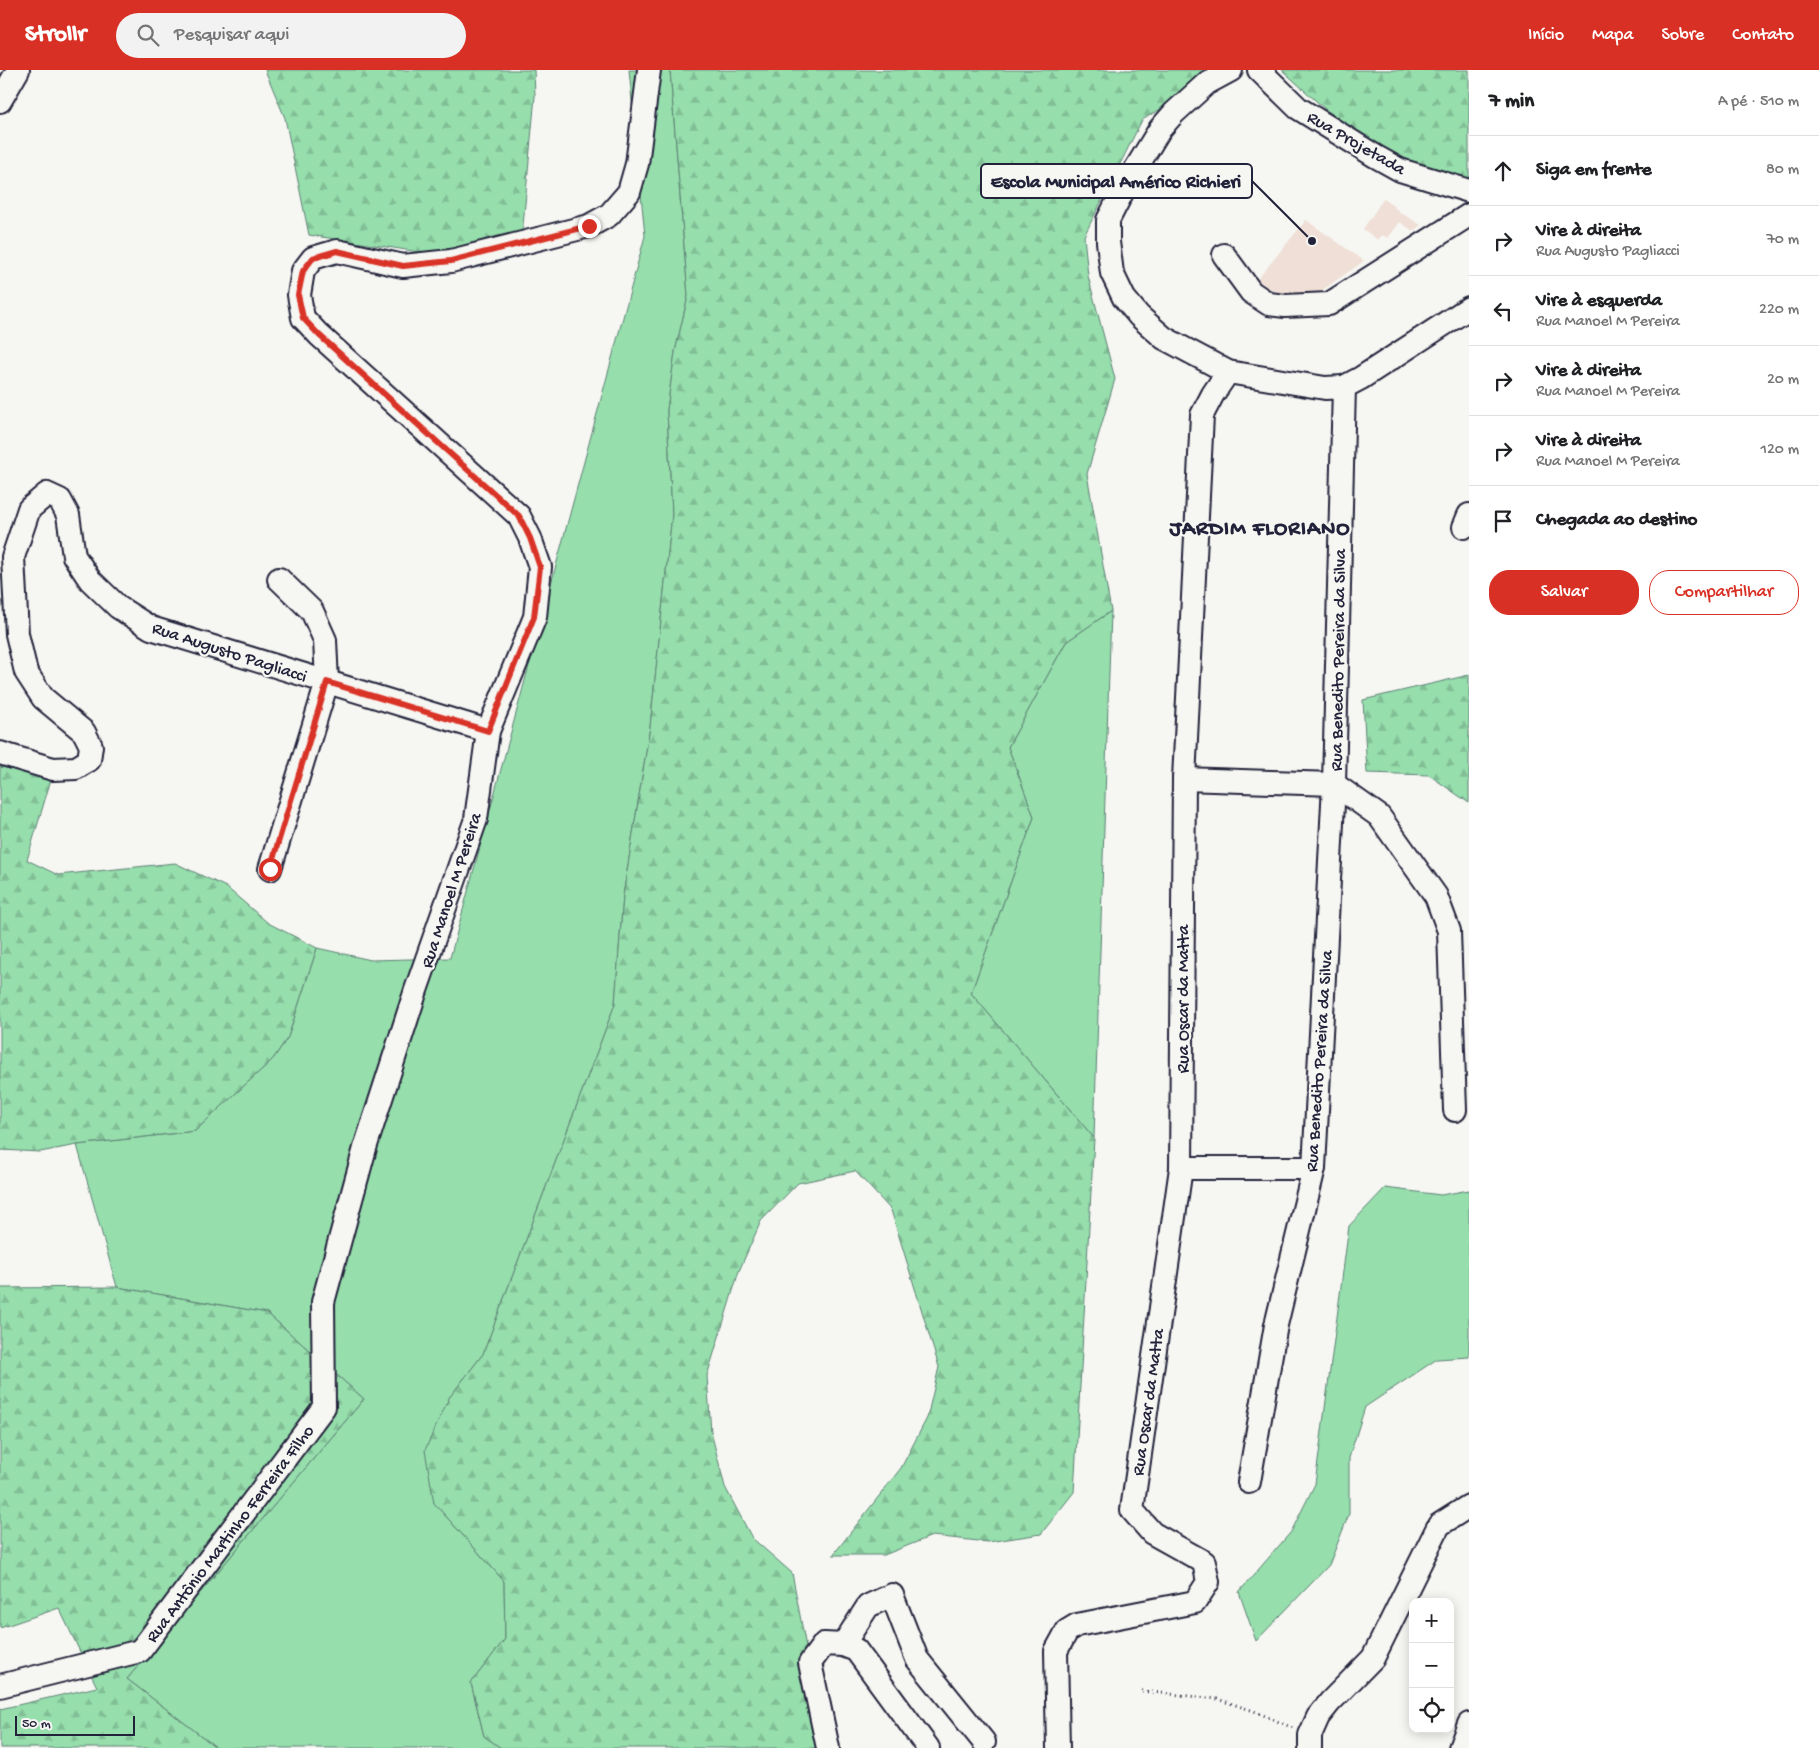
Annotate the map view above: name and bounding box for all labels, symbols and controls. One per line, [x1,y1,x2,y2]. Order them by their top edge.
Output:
search box [116,13,466,58]
text: Strollr [25,21,86,50]
icon: search [134,21,162,49]
text: Pesquisar aqui [174,24,289,47]
text: Início [1528,25,1564,46]
text: Mapa [1592,25,1633,46]
text: Sobre [1661,25,1704,46]
text: Contato [1732,25,1794,46]
text: 7 min [1489,90,1534,115]
text: A pé · 510 m [1718,93,1799,112]
street label: Rua Projetada [1303,108,1410,181]
icon: ahead [1489,157,1517,185]
text: Siga em frente [1536,159,1652,182]
text: 80 m [1766,161,1799,180]
callout: Escola Municipal Américo Richieri [981,164,1252,198]
text: Escola Municipal Américo Richieri [991,172,1241,195]
route end [578,215,601,238]
text: Vire à direita [1536,220,1641,243]
icon: right [1489,227,1517,255]
text: 70 m [1766,231,1799,250]
text: Rua Augusto Pagliacci [1536,243,1680,262]
text: Vire à esquerda [1536,290,1662,313]
icon: left [1489,297,1517,325]
text: 220 m [1759,301,1799,320]
text: Rua Manoel M Pereira [1536,313,1680,332]
text: Vire à direita [1536,360,1641,383]
icon: right [1489,367,1517,395]
text: 20 m [1767,371,1799,390]
text: Rua Manoel M Pereira [1536,383,1680,402]
text: Vire à direita [1536,430,1641,453]
icon: right [1489,437,1517,465]
text: 120 m [1760,441,1799,460]
text: Rua Manoel M Pereira [1536,453,1680,472]
icon: arrive [1489,507,1517,535]
text: Chegada ao destino [1536,509,1697,532]
district label: JARDIM FLORIANO [1168,517,1351,543]
street label: Rua Benedito Pereira da Silva [1327,548,1352,771]
button: Salvar [1489,570,1639,615]
button: Compartilhar [1649,570,1799,615]
street label: Rua Augusto Pagliacci [149,618,309,688]
street label: Rua Manoel M Pereira [417,810,488,971]
route start [259,858,282,881]
street label: Rua Oscar da Matta [1174,924,1195,1073]
street label: Rua Benedito Pereira da Silva [1302,949,1339,1173]
street label: Rua Oscar da Matta [1129,1326,1170,1477]
street label: Rua Antônio Martinho Ferreira Filho [142,1422,320,1648]
map controls [1409,1598,1454,1733]
button: + [1409,1598,1454,1643]
button: − [1409,1643,1454,1688]
button: locate [1409,1688,1454,1733]
scale bar [15,1713,135,1736]
text: 50 m [22,1716,51,1733]

